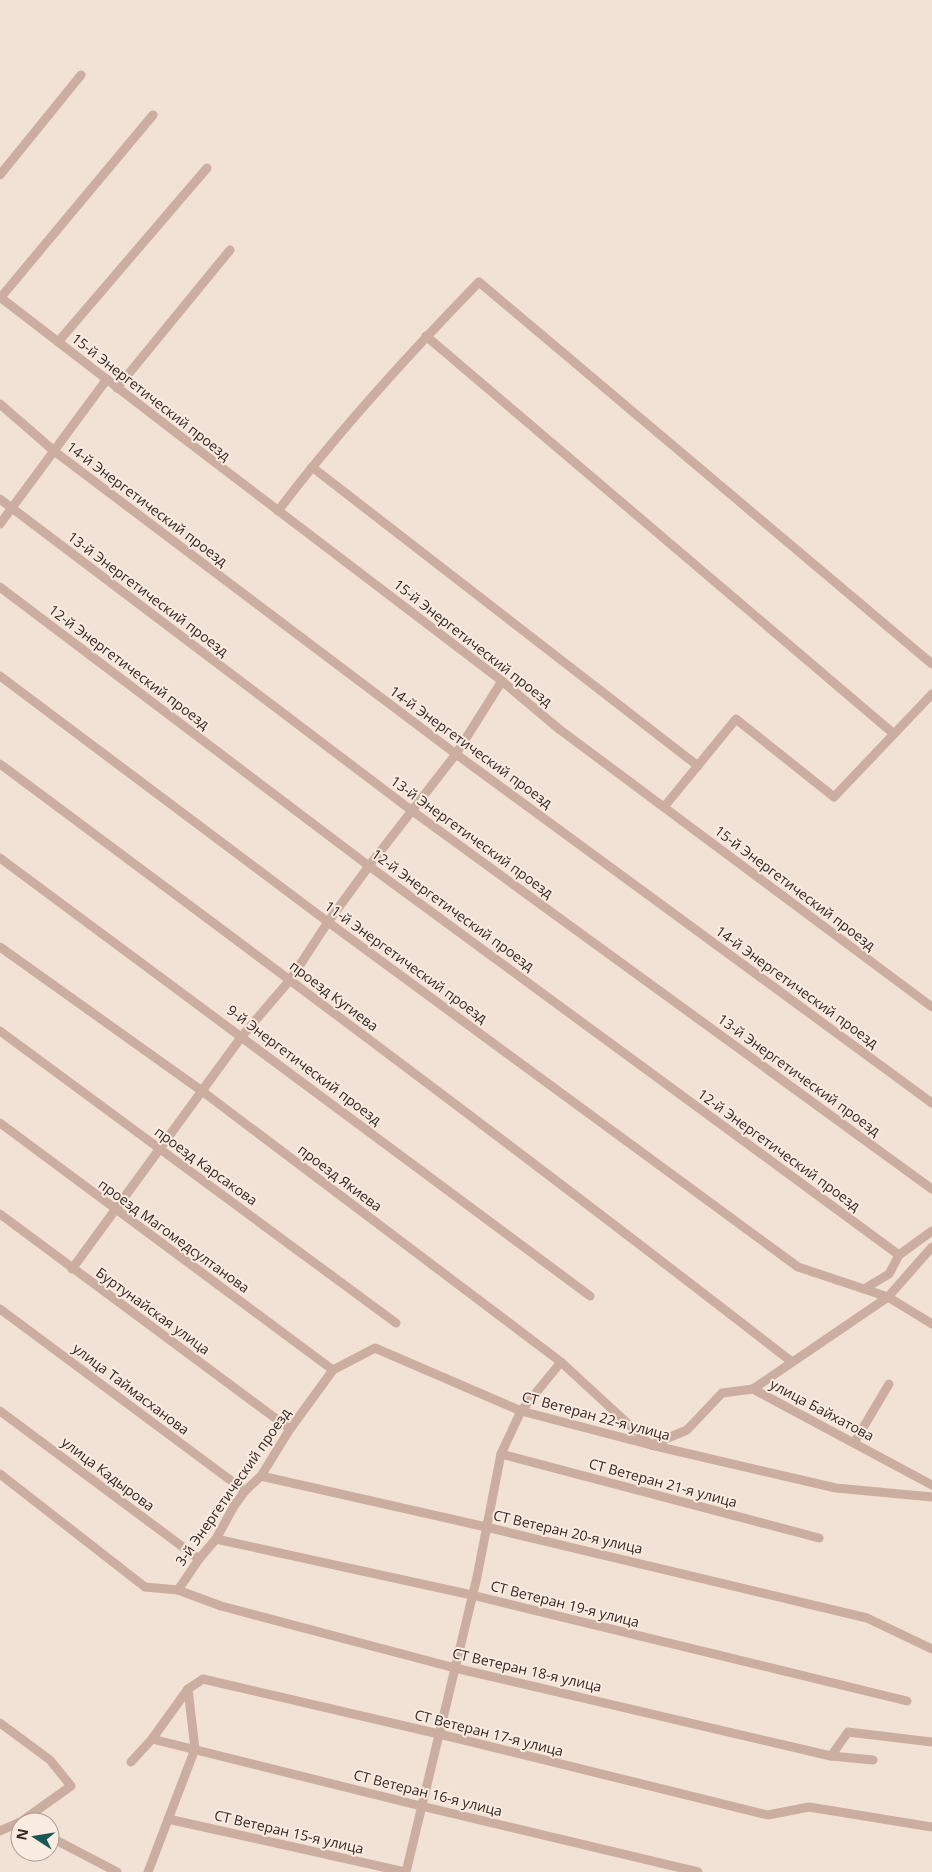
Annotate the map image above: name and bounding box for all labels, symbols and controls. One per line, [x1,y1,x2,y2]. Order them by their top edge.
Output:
street label: 15-й Энергетический проезд [68,329,235,465]
street label: 14-й Энергетический проезд [63,437,232,570]
street label: 13-й Энергетический проезд [64,527,233,660]
street label: 15-й Энергетический проезд [390,575,557,711]
street label: 12-й Энергетический проезд [45,600,214,733]
street label: 14-й Энергетический проезд [386,681,556,812]
street label: 13-й Энергетический проезд [387,771,557,902]
street label: 15-й Энергетический проезд [711,821,880,954]
street label: 12-й Энергетический проезд [368,844,538,975]
street label: 11-й Энергетический проезд [321,896,491,1027]
street label: 14-й Энергетический проезд [712,921,882,1052]
street label: проезд Кугиева [286,956,382,1035]
street label: 9-й Энергетический проезд [223,1000,385,1129]
street label: 13-й Энергетический проезд [714,1009,884,1140]
street label: 12-й Энергетический проезд [694,1084,864,1215]
street label: проезд Карсакова [151,1122,262,1209]
street label: проезд Якиева [294,1140,386,1215]
street label: проезд Магомедсултанова [95,1174,254,1297]
street label: Буртунайская улица [92,1263,214,1359]
street label: улица Таймасханова [69,1338,194,1439]
street label: улица Байхатова [767,1374,878,1445]
street label: СТ Ветеран 22-я улица [520,1387,672,1444]
street label: 3-й Энергетический проезд [171,1404,294,1569]
street label: улица Кадырова [58,1432,159,1515]
street label: СТ Ветеран 21-я улица [587,1454,739,1511]
street label: СТ Ветеран 20-я улица [492,1505,645,1558]
street label: СТ Ветеран 19-я улица [489,1576,642,1631]
street label: СТ Ветеран 18-я улица [451,1643,604,1696]
street label: СТ Ветеран 17-я улица [413,1705,566,1760]
street label: СТ Ветеран 16-я улица [352,1765,505,1820]
street label: СТ Ветеран 15-я улица [213,1805,366,1858]
north arrow [10,1812,60,1862]
text: N [11,1827,32,1842]

